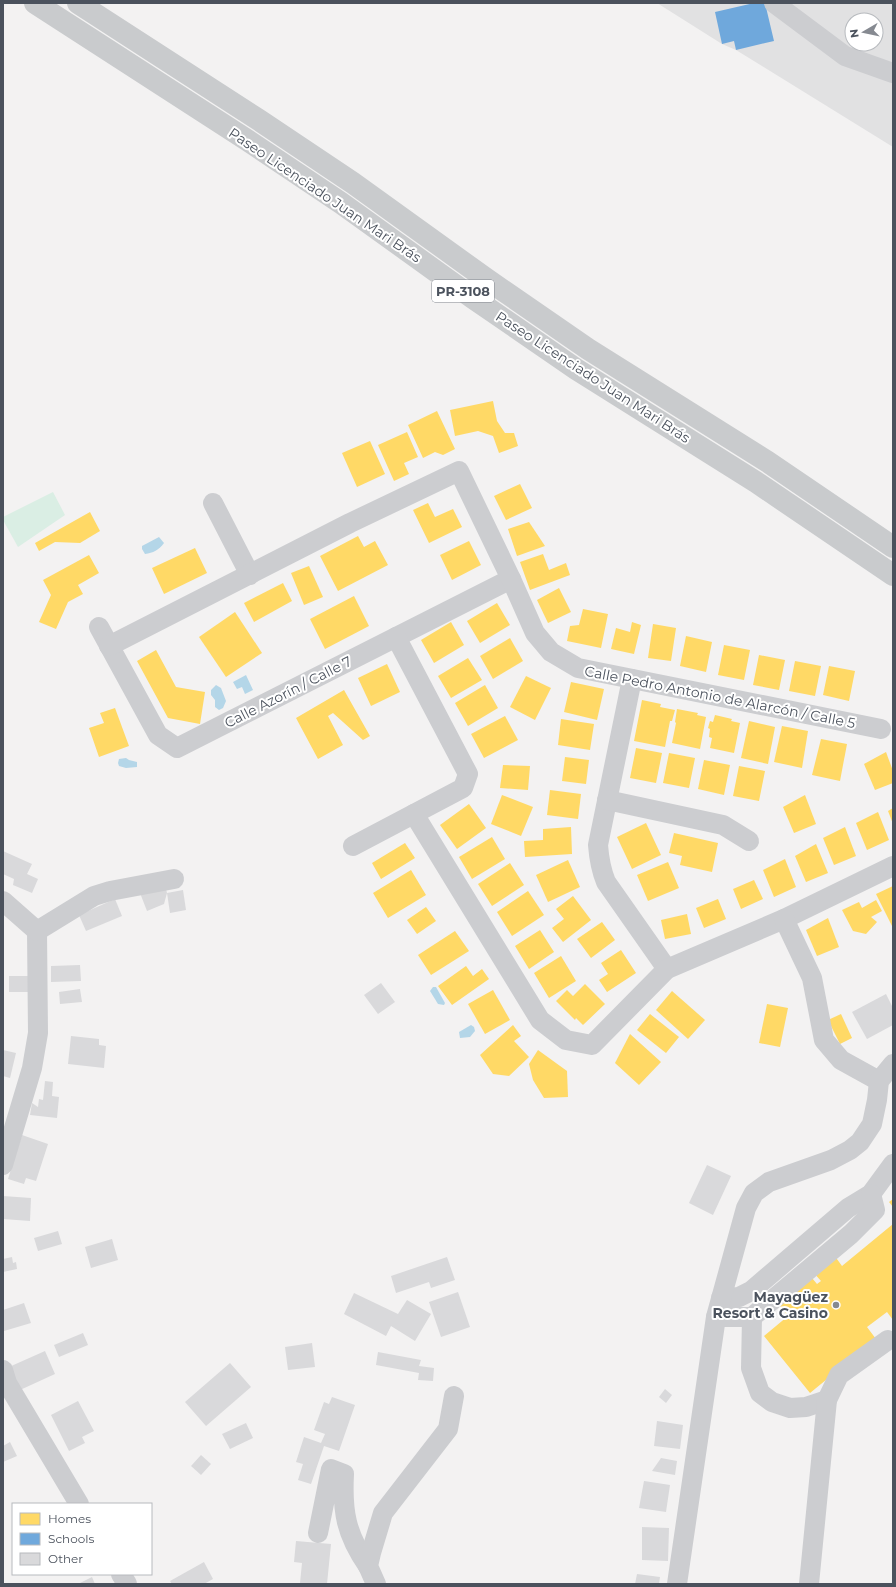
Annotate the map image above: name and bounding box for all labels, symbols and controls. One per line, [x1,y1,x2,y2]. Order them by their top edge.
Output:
north arrow [844,12,884,52]
text: N [847,28,862,39]
street label: Paseo Licenciado Juan Mari Brás [225,124,425,266]
road number: PR-3108 [432,280,494,302]
street label: Paseo Licenciado Juan Mari Brás [492,307,694,447]
street label: Calle Azorín / Calle 7 [221,652,355,732]
street label: Calle Pedro Antonio de Alarcón / Calle 5 [583,662,857,732]
place label: Mayagüez Resort & Casino [713,1288,828,1322]
marker: Mayagüez Resort & Casino [831,1300,841,1310]
legend [12,1503,152,1575]
text: Homes [48,1511,91,1526]
text: Schools [48,1531,94,1546]
text: Other [48,1551,83,1566]

